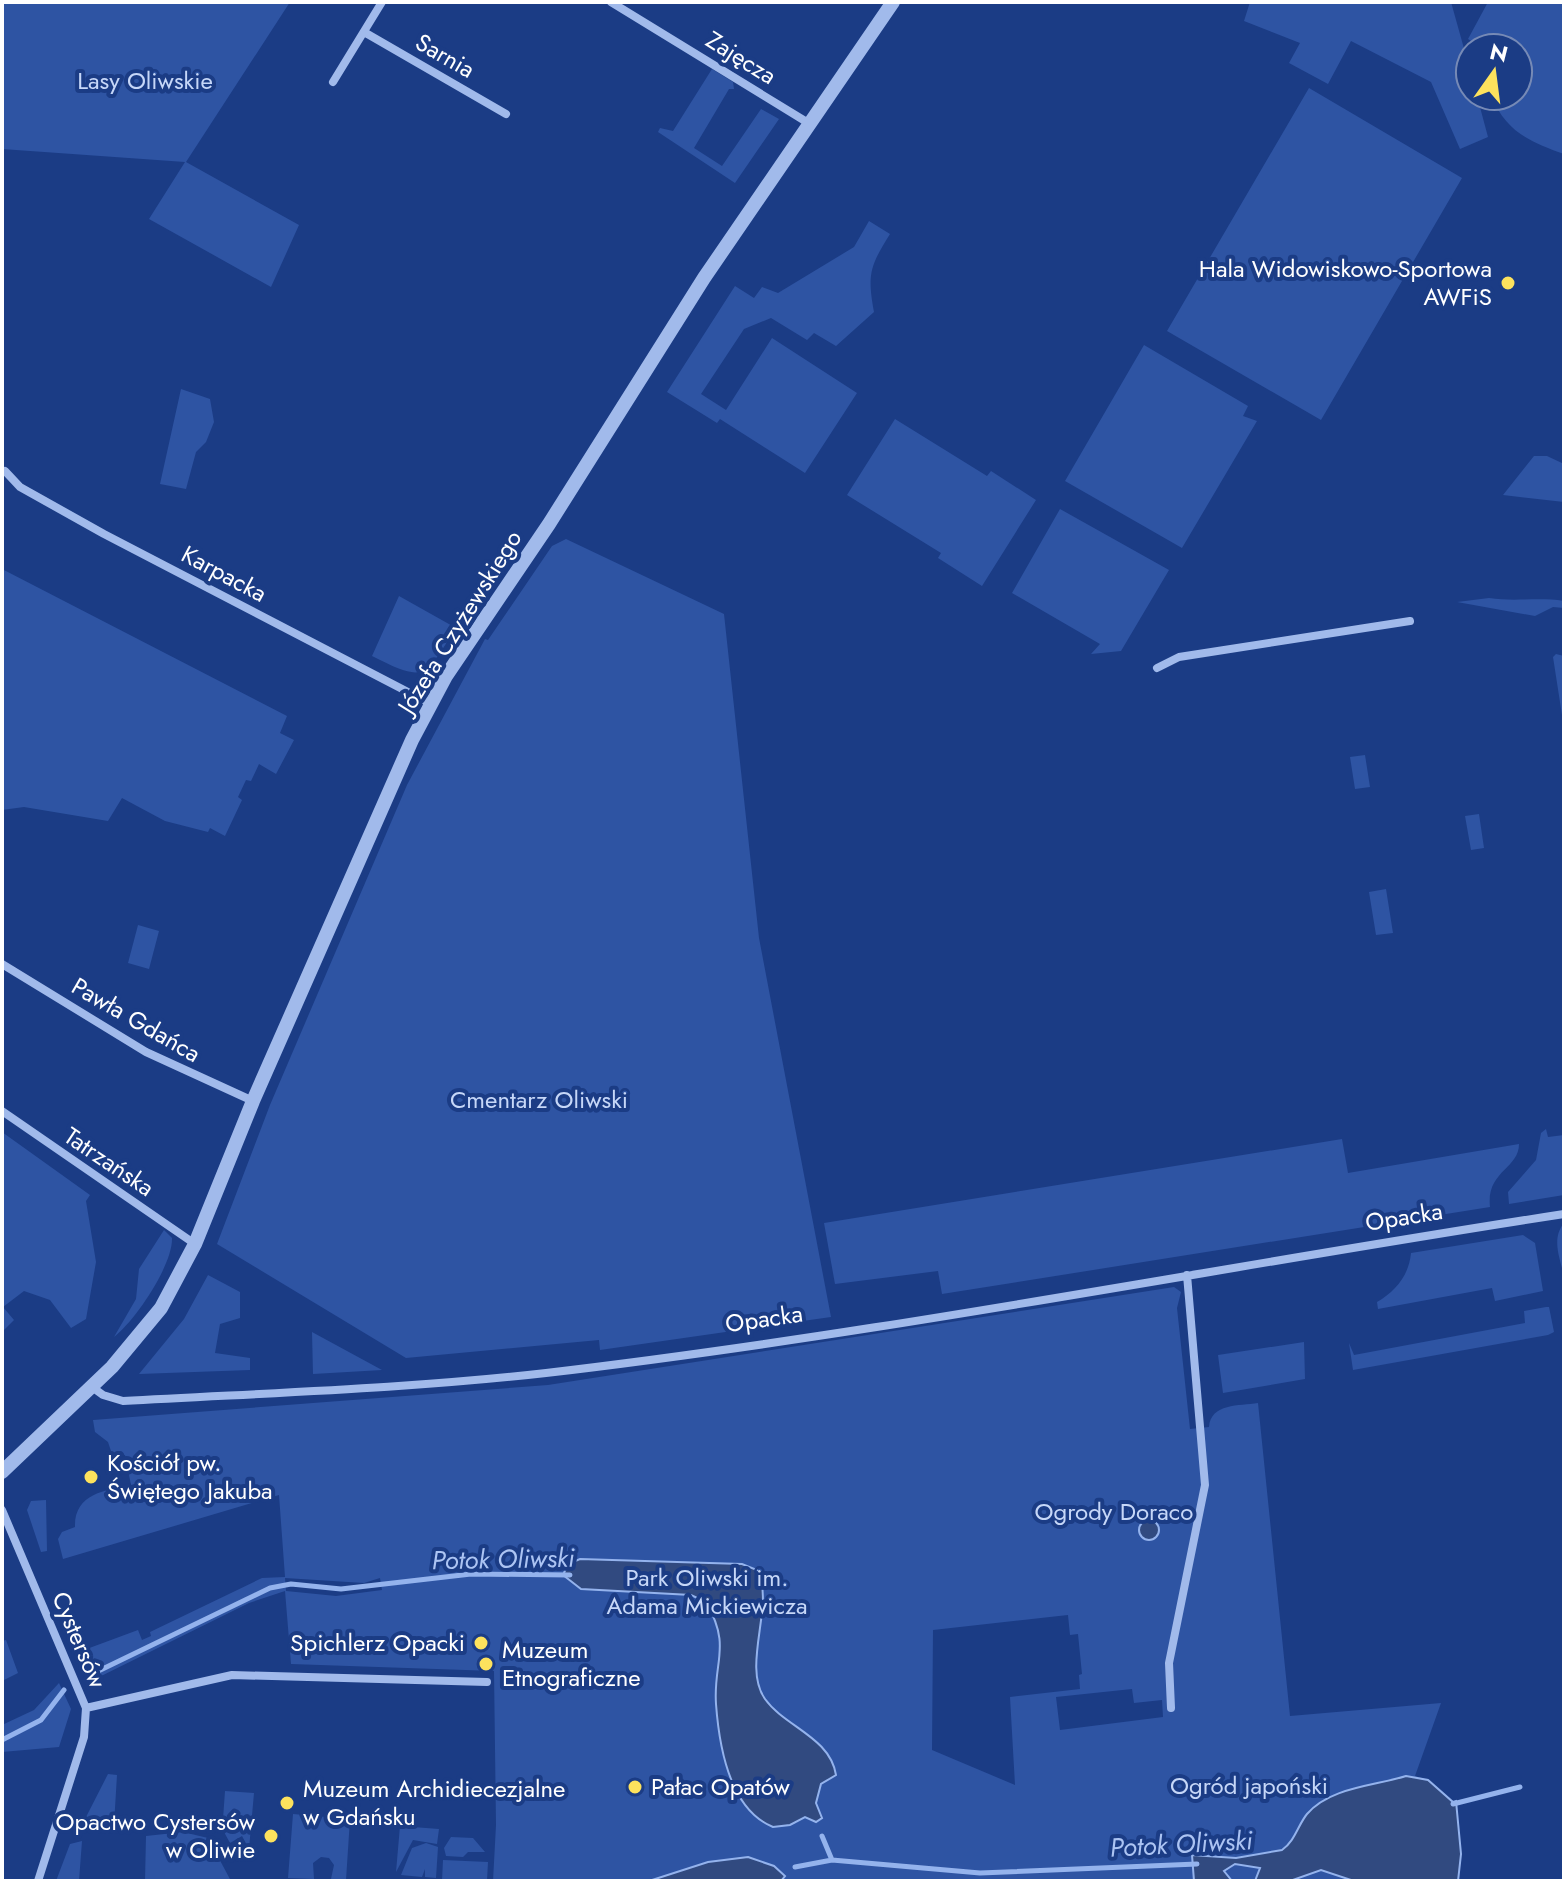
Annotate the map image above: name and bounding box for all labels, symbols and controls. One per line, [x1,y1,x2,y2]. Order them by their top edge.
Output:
street label: Zajęcza [699,22,783,93]
street label: Sarnia [409,25,481,87]
north arrow [1454,32,1534,112]
text: N [1486,35,1511,70]
park label: Lasy Oliwskie [77,63,213,98]
place label: Hala Widowiskowo-Sportowa AWFiS [1199,251,1492,314]
marker: Hala Widowiskowo-Sportowa AWFiS [1499,274,1517,292]
street label: Józefa Czyżewskiego [387,523,530,723]
street label: Karpacka [175,536,273,611]
street label: Pawła Gdańca [65,968,207,1071]
park label: Cmentarz Oliwski [450,1082,628,1117]
street label: Tatrzańska [57,1119,161,1205]
street label: Opacka [1363,1193,1445,1240]
street label: Opacka [723,1296,805,1341]
place label: Kościół pw. Świętego Jakuba [107,1445,273,1508]
marker: Kościół pw. Świętego Jakuba [82,1468,100,1486]
park label: Ogrody Doraco [1035,1494,1193,1529]
water label: Potok Oliwski [431,1539,575,1579]
park label: Park Oliwski im. Adama Mickiewicza [606,1560,808,1623]
street label: Cystersów [43,1586,116,1694]
place label: Spichlerz Opacki [290,1625,465,1660]
place label: Muzeum Etnograficzne [502,1632,641,1695]
marker: Spichlerz Opacki [472,1634,490,1652]
marker: Muzeum Etnograficzne [477,1655,495,1673]
park label: Ogród japoński [1170,1768,1328,1803]
place label: Pałac Opatów [651,1769,790,1804]
place label: Muzeum Archidiecezjalne w Gdańsku [303,1771,565,1834]
marker: Pałac Opatów [626,1778,644,1796]
marker: Muzeum Archidiecezjalne w Gdańsku [278,1794,296,1812]
place label: Opactwo Cystersów w Oliwie [56,1804,256,1867]
water label: Potok Oliwski [1109,1821,1254,1867]
marker: Opactwo Cystersów w Oliwie [262,1827,280,1845]

